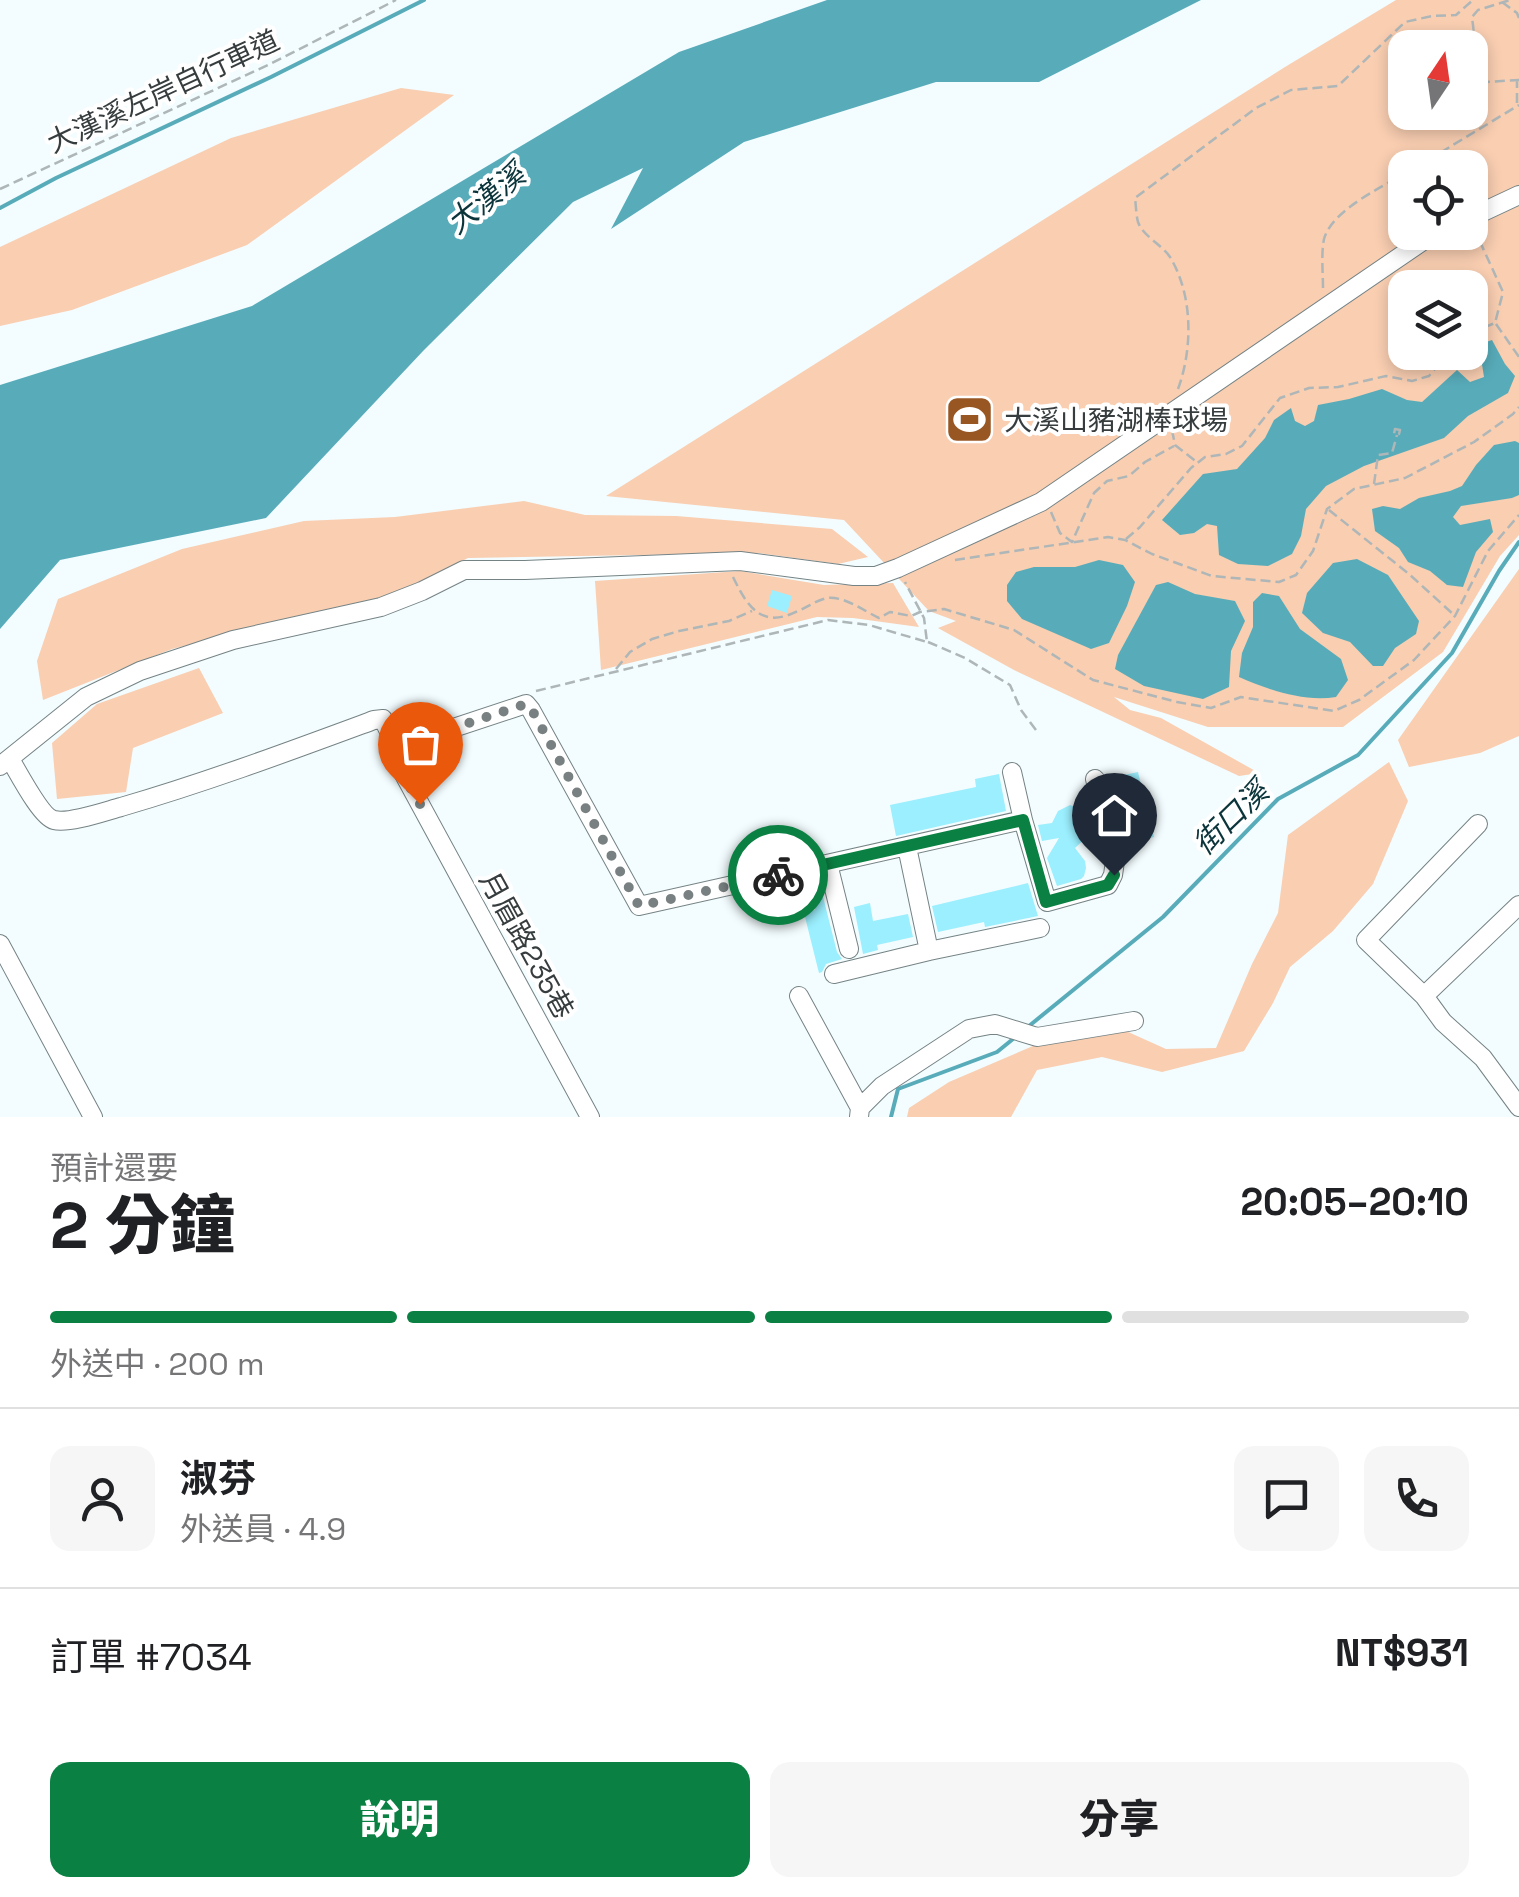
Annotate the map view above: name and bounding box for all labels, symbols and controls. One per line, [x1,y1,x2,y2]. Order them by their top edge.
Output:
street label: 大漢溪左岸自行車道 [41,21,285,161]
north arrow [1388,30,1488,130]
map controls [1388,30,1488,370]
button: locate [1388,150,1488,250]
water label: 大漢溪 [438,153,536,242]
button: layers [1388,270,1488,370]
sports icon: 大溪山豬湖棒球場 [943,394,995,446]
place label: 大溪山豬湖棒球場 [1004,402,1228,438]
pin [378,702,463,805]
icon: bag [393,717,448,772]
water label: 街口溪 [1185,770,1279,863]
pin [1072,773,1157,876]
icon: home [1087,788,1142,843]
courier [728,825,828,925]
icon: bike [751,848,806,903]
street label: 月眉路235巷 [472,865,582,1025]
text: 預計還要 [50,1148,178,1188]
text: 20:05–20:10 [1241,1178,1469,1226]
text: 2 分鐘 [50,1184,235,1267]
text: 外送中 · 200 m [50,1344,265,1384]
button: person [50,1446,155,1551]
button: chat [1234,1446,1339,1551]
button: phone [1364,1446,1469,1551]
text: 淑芬 [180,1455,256,1503]
text: 外送員 · 4.9 [180,1509,346,1549]
text: NT$931 [1335,1629,1469,1677]
text: 訂單 #7034 [50,1633,252,1681]
button: 說明 [50,1762,750,1877]
button: 分享 [770,1762,1469,1877]

